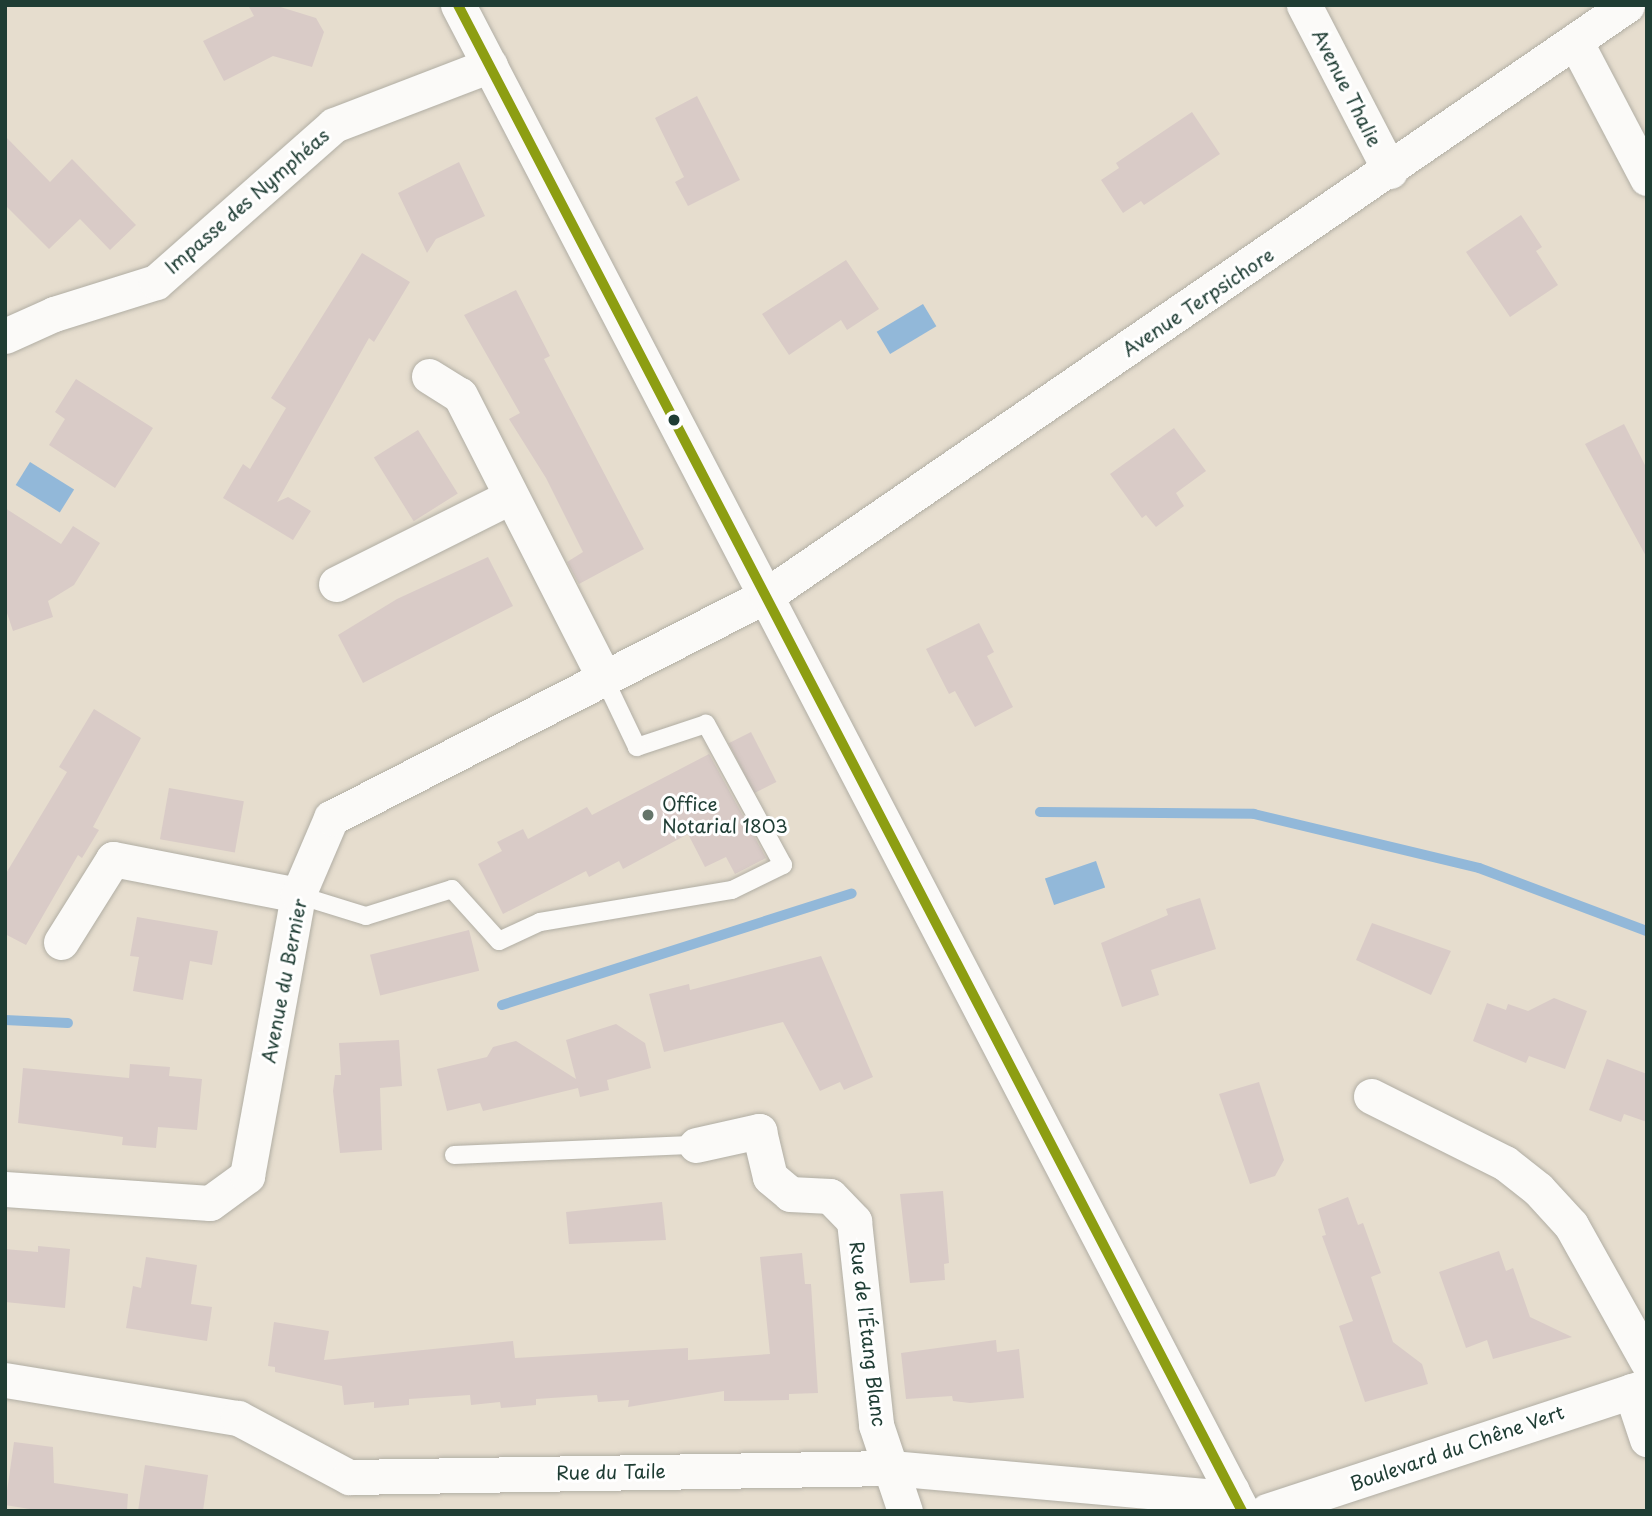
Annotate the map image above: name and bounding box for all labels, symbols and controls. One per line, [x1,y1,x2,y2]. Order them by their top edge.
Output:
street label: Avenue Thalie [1308,26,1386,150]
street label: Impasse des Nymphéas [160,123,334,279]
street label: Avenue Terpsichore [1118,243,1278,361]
unlabelled marker [667,413,681,427]
place label: Office Notarial 1803 [662,793,788,837]
marker: Office Notarial 1803 [640,807,656,823]
street label: Avenue du Bernier [257,896,311,1066]
street label: Rue de l'Étang Blanc [845,1238,891,1430]
street label: Boulevard du Chêne Vert [1346,1400,1568,1496]
street label: Rue du Taile [554,1460,668,1484]

